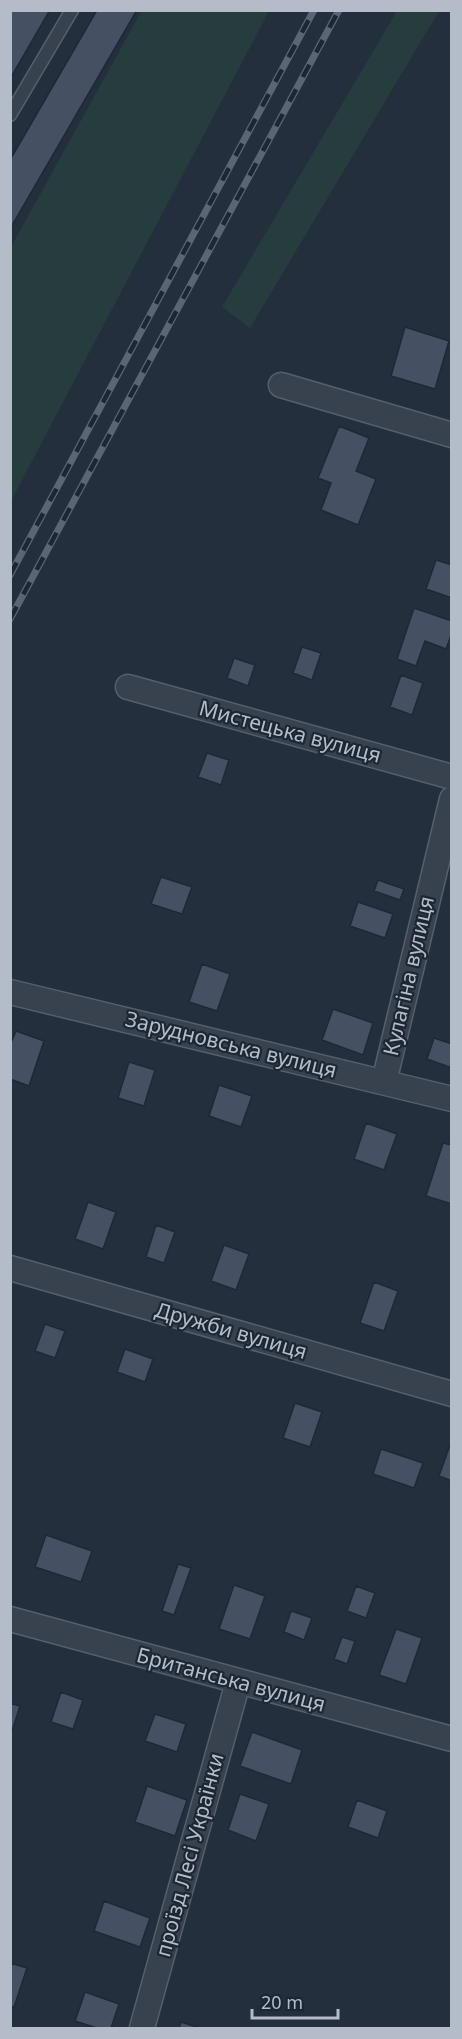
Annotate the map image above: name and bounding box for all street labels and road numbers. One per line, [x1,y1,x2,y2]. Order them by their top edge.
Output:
street label: Мистецька вулиця [196,693,384,769]
street label: Кулагіна вулиця [376,893,440,1058]
street label: Зарудновська вулиця [123,1004,340,1084]
street label: Дружби вулиця [152,1295,310,1365]
street label: Британська вулиця [134,1640,329,1718]
street label: проїзд Лесі Українки [148,1750,230,1960]

